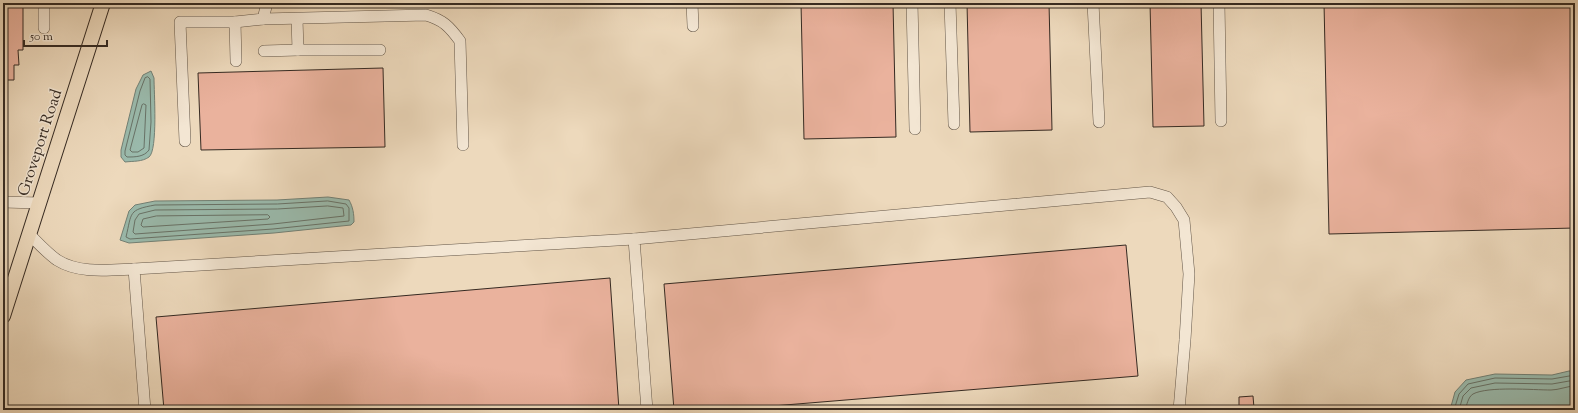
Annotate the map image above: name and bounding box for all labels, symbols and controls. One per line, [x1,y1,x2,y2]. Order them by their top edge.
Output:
scale bar [24,22,107,48]
text: 50 m [29,28,53,46]
street label: Groveport Road [13,87,69,199]

